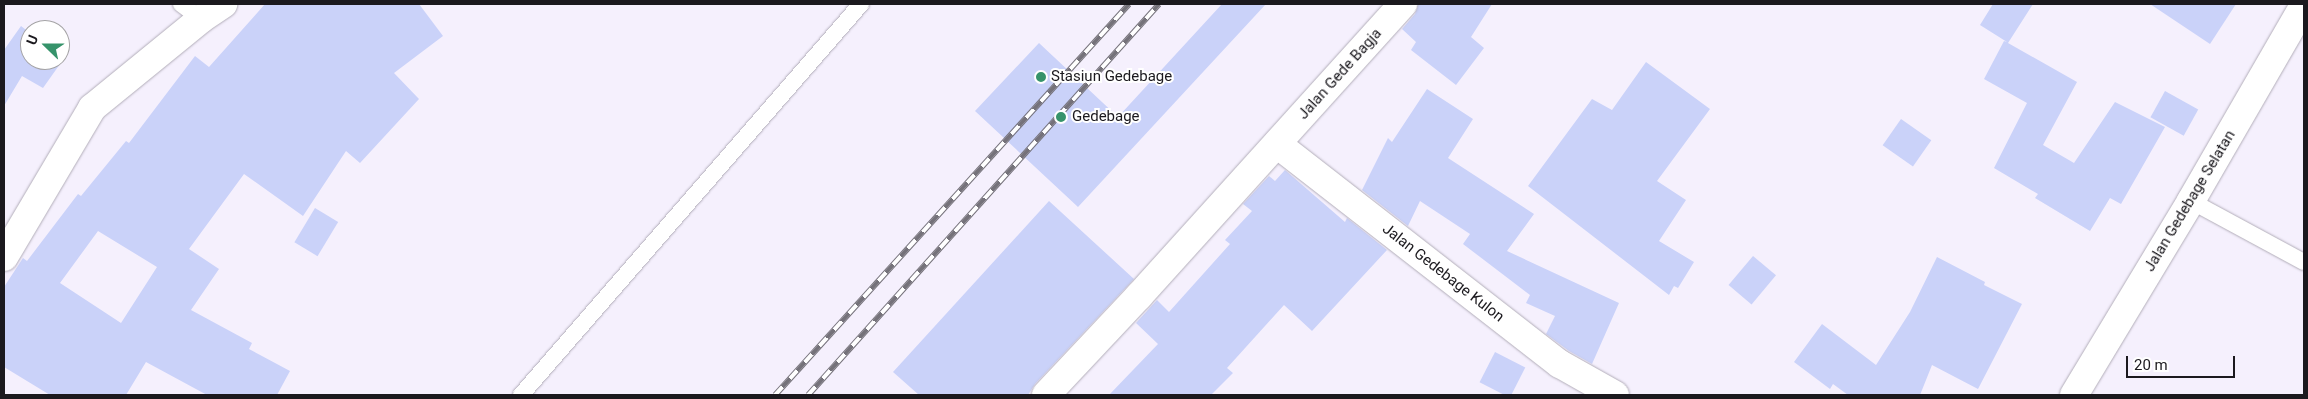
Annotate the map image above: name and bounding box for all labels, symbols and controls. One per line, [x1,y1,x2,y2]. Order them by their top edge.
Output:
north arrow [20,20,70,70]
street label: Jalan Gede Bagja [1294,25,1386,123]
text: U [23,32,41,47]
place label: Stasiun Gedebage [1051,68,1172,86]
marker: Stasiun Gedebage [1035,71,1047,83]
place label: Gedebage [1072,108,1140,126]
marker: Gedebage [1054,110,1068,124]
street label: Jalan Gedebage Selatan [2141,127,2239,275]
street label: Jalan Gedebage Kulon [1379,220,1507,326]
scale bar [2128,346,2237,378]
text: 20 m [2134,356,2168,374]

